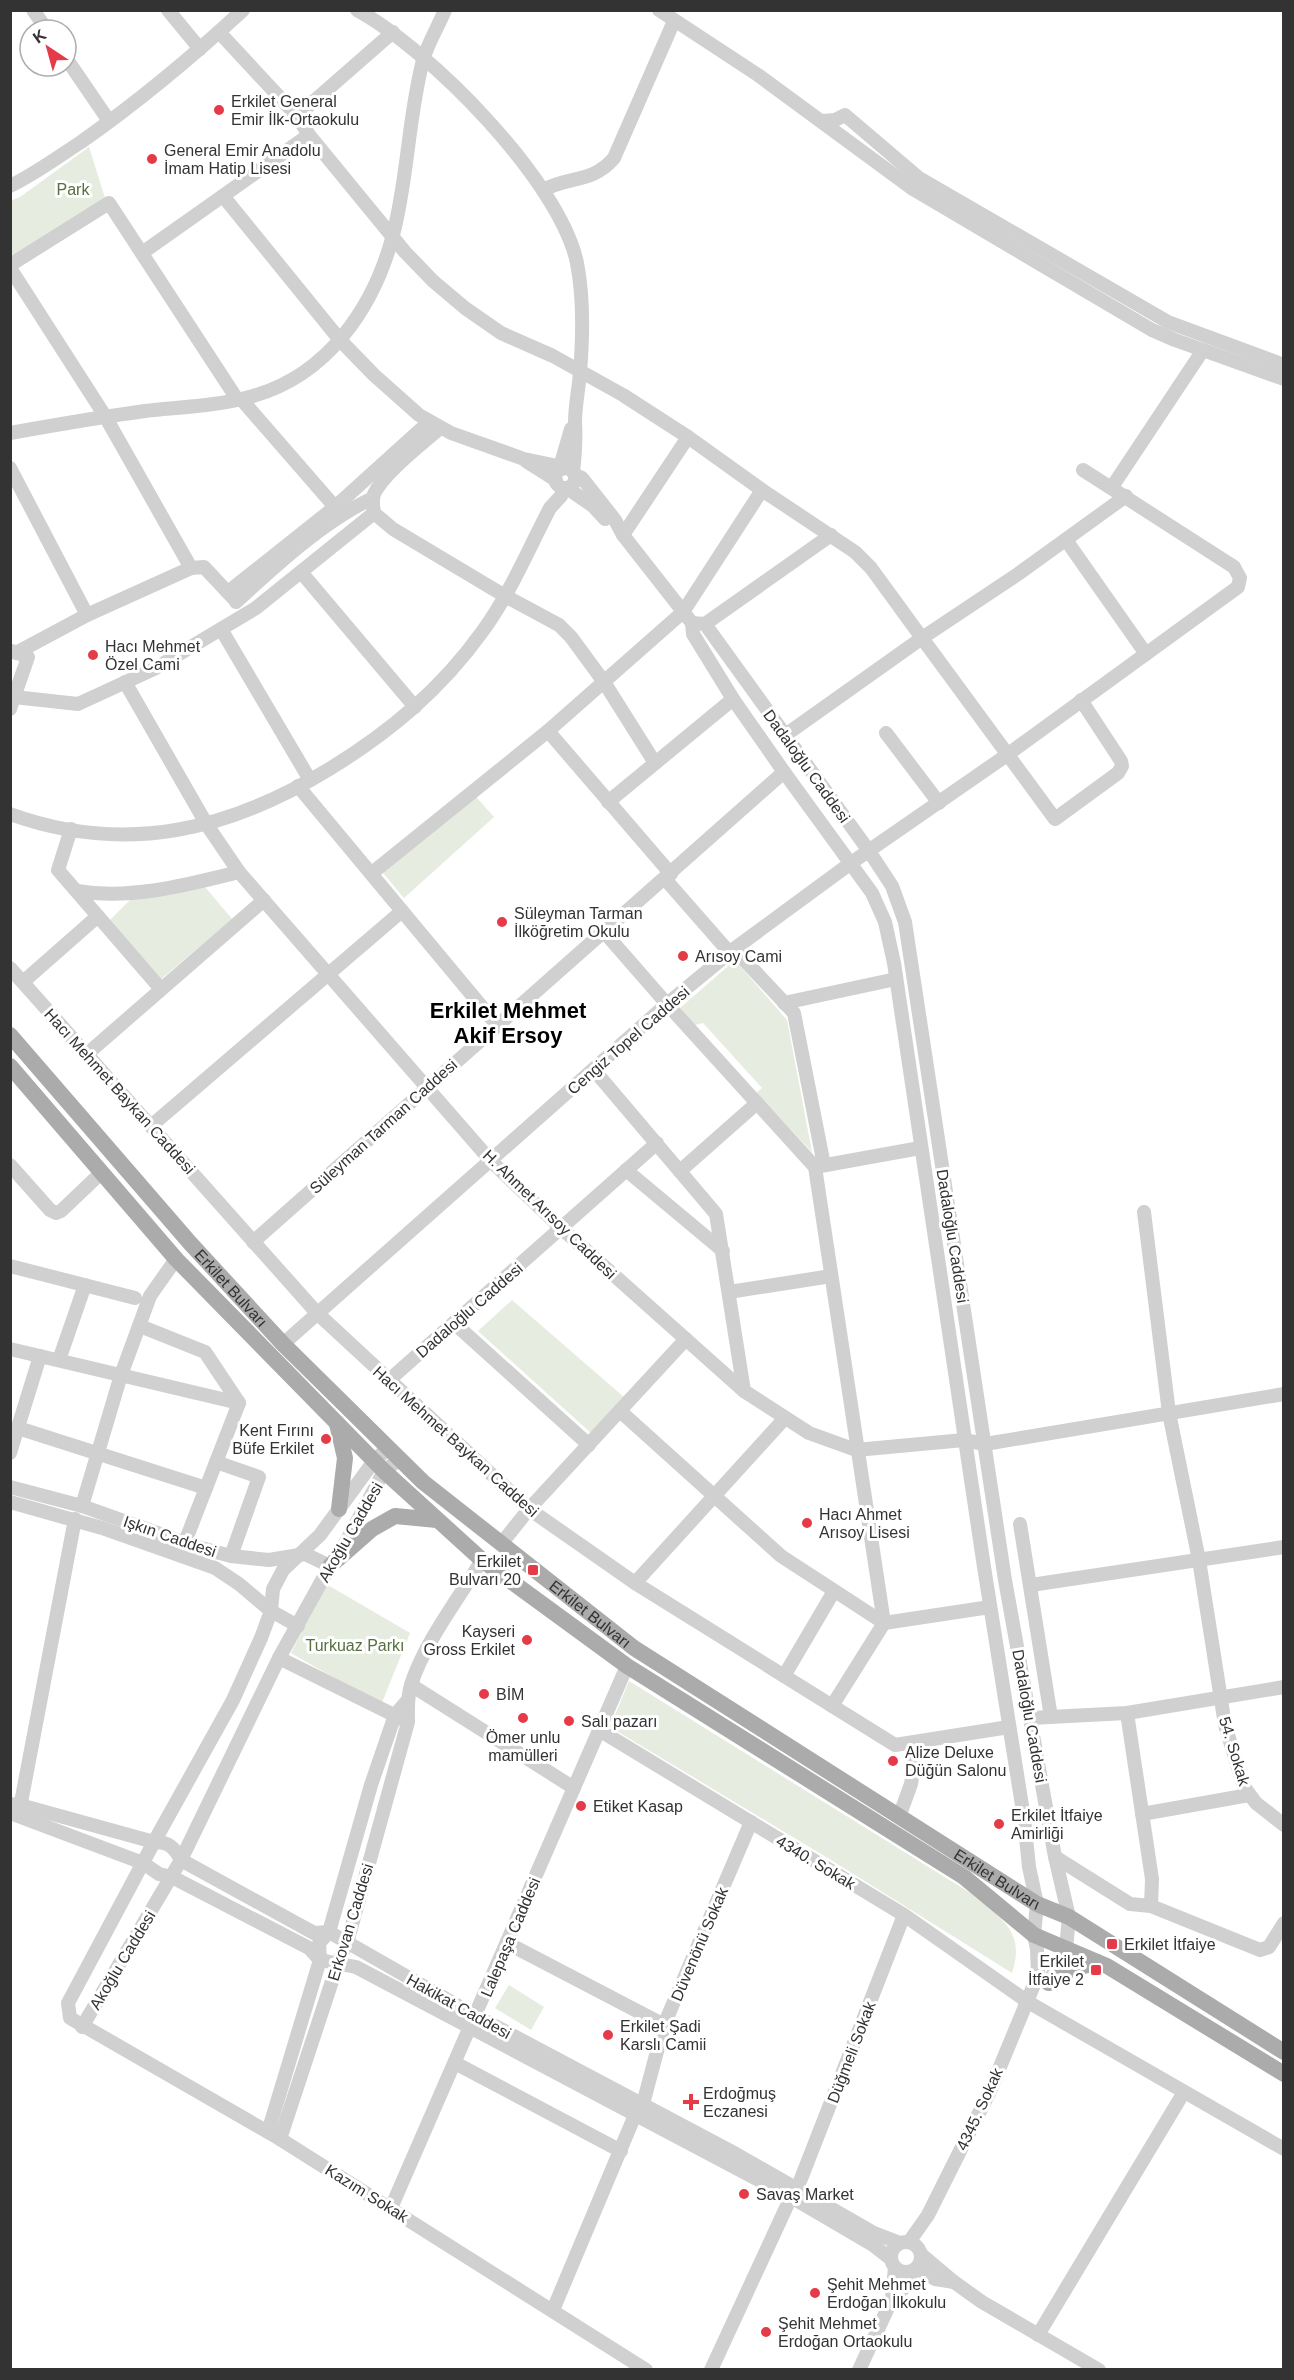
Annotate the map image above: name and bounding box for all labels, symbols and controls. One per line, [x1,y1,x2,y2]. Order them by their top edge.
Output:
north arrow [18,18,78,78]
text: K [30,26,50,47]
place label: Erkilet General Emir İlk-Ortaokulu [231,93,359,128]
marker: Erkilet General Emir İlk-Ortaokulu [212,103,226,117]
place label: General Emir Anadolu İmam Hatip Lisesi [164,142,321,177]
marker: General Emir Anadolu İmam Hatip Lisesi [145,152,159,166]
park label: Park [57,181,90,198]
place label: Hacı Mehmet Özel Cami [105,638,201,673]
marker: Hacı Mehmet Özel Cami [86,648,100,662]
street label: Dadaloğlu Caddesi [760,707,853,826]
place label: Süleyman Tarman İlköğretim Okulu [514,905,643,940]
marker: Süleyman Tarman İlköğretim Okulu [495,915,509,929]
place label: Arısoy Cami [695,948,782,965]
marker: Arısoy Cami [676,949,690,963]
street label: Cengiz Topel Caddesi [564,983,693,1098]
district label: Erkilet Mehmet Akif Ersoy [430,998,587,1048]
street label: Hacı Mehmet Baykan Caddesi [41,1005,198,1177]
street label: Süleyman Tarman Caddesi [306,1056,460,1197]
street label: H. Ahmet Arısoy Caddesi [480,1146,620,1282]
street label: Dadaloğlu Caddesi [934,1168,971,1304]
street label: Erkilet Bulvarı [191,1246,271,1330]
street label: Dadaloğlu Caddesi [413,1260,526,1361]
street label: Hacı Mehmet Baykan Caddesi [370,1363,542,1520]
place label: Kent Fırını Büfe Erkilet [232,1422,315,1457]
marker: Kent Fırını Büfe Erkilet [319,1432,333,1446]
street label: Akoğlu Caddesi [315,1479,386,1585]
place label: Hacı Ahmet Arısoy Lisesi [819,1506,910,1541]
street label: Işkın Caddesi [121,1513,218,1560]
marker: Hacı Ahmet Arısoy Lisesi [800,1516,814,1530]
place label: Erkilet Bulvarı 20 [449,1553,522,1588]
marker: Erkilet Bulvarı 20 [526,1563,540,1577]
street label: Erkilet Bulvarı [546,1577,634,1651]
place label: Kayseri Gross Erkilet [423,1623,516,1658]
marker: Kayseri Gross Erkilet [520,1633,534,1647]
park label: Turkuaz Parkı [306,1637,405,1654]
street label: Dadaloğlu Caddesi [1009,1648,1050,1784]
place label: BİM [496,1685,524,1703]
marker: BİM [477,1687,491,1701]
marker: Ömer unlu mamülleri [516,1711,530,1725]
place label: Salı pazarı [581,1713,657,1730]
marker: Salı pazarı [562,1714,576,1728]
street label: 54. Sokak [1216,1715,1253,1789]
place label: Ömer unlu mamülleri [486,1729,560,1764]
place label: Alize Deluxe Düğün Salonu [905,1744,1006,1779]
marker: Alize Deluxe Düğün Salonu [886,1754,900,1768]
place label: Etiket Kasap [593,1798,683,1815]
marker: Etiket Kasap [574,1799,588,1813]
place label: Erkilet İtfaiye Amirliği [1011,1806,1103,1842]
marker: Erkilet İtfaiye Amirliği [992,1817,1006,1831]
street label: 4340. Sokak [773,1832,859,1893]
street label: Erkilet Bulvarı [951,1846,1042,1913]
street label: Erkovan Caddesi [325,1861,376,1983]
street label: Lalepaşa Caddesi [478,1875,543,1999]
street label: Düvenönü Sokak [668,1884,731,2004]
street label: Akoğlu Caddesi [86,1908,159,2013]
place label: Erkilet İtfaiye [1124,1935,1216,1953]
marker: Erkilet İtfaiye [1105,1937,1119,1951]
place label: Erkilet İtfaiye 2 [1028,1953,1085,1988]
marker: Erkilet İtfaiye 2 [1089,1963,1103,1977]
street label: Hakikat Caddesi [404,1971,514,2042]
street label: Düğmeli Sokak [824,1998,879,2105]
place label: Erkilet Şadi Karslı Camii [620,2018,706,2053]
marker: Erkilet Şadi Karslı Camii [601,2028,615,2042]
street label: 4345. Sokak [953,2064,1006,2153]
place label: Erdoğmuş Eczanesi [703,2085,776,2120]
marker: Erdoğmuş Eczanesi [684,2095,698,2109]
street label: Kazım Sokak [322,2161,412,2226]
place label: Savaş Market [756,2186,854,2203]
marker: Savaş Market [737,2187,751,2201]
place label: Şehit Mehmet Erdoğan İlkokulu [827,2276,946,2311]
marker: Şehit Mehmet Erdoğan İlkokulu [808,2286,822,2300]
place label: Şehit Mehmet Erdoğan Ortaokulu [778,2315,912,2350]
marker: Şehit Mehmet Erdoğan Ortaokulu [759,2325,773,2339]

